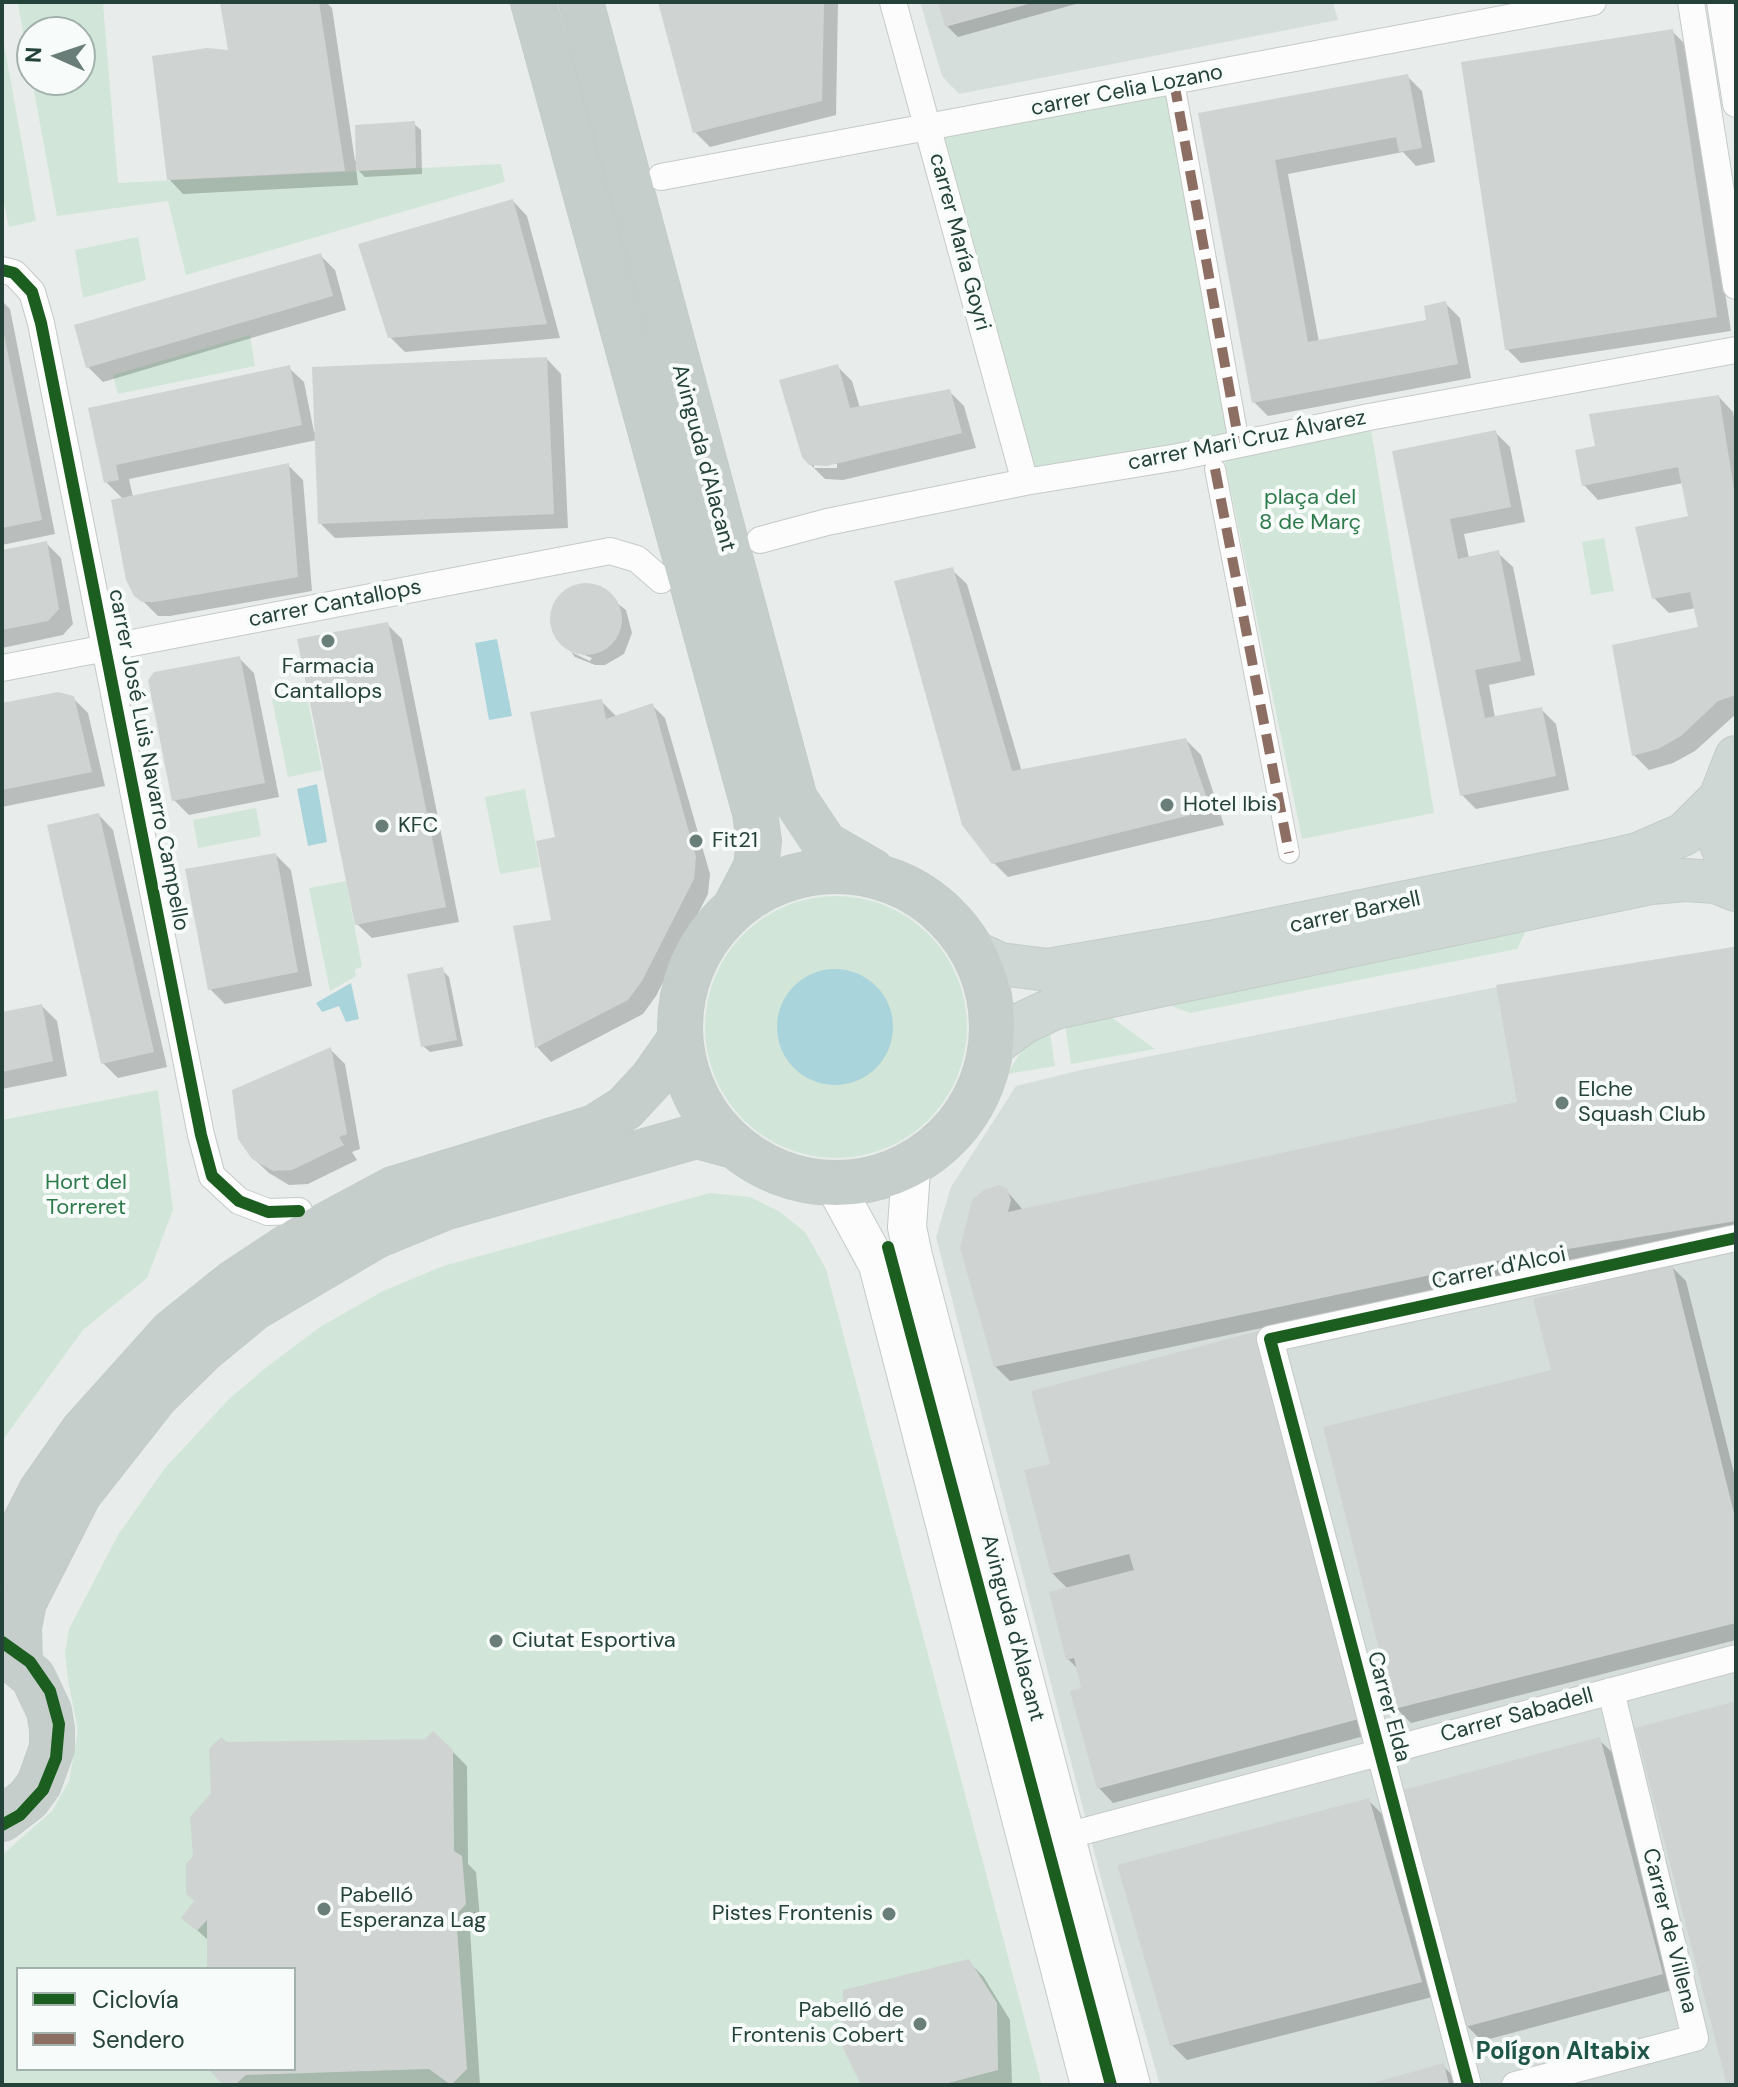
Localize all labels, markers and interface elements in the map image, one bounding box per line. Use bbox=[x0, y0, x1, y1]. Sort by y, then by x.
north arrow bbox=[16, 16, 96, 96]
text: N bbox=[19, 46, 48, 64]
street label: carrer Celia Lozano bbox=[1029, 59, 1225, 123]
street label: carrer María Goyri bbox=[923, 150, 995, 334]
street label: Avinguda d'Alacant bbox=[665, 362, 741, 554]
street label: carrer Mari Cruz Álvarez bbox=[1126, 405, 1368, 477]
park label: plaça del 8 de Març bbox=[1259, 485, 1361, 536]
street label: carrer Cantallops bbox=[246, 574, 424, 634]
street label: carrer José Luis Navarro Campello bbox=[102, 587, 194, 933]
marker: Farmacia Cantallops bbox=[319, 632, 337, 650]
place label: Farmacia Cantallops bbox=[274, 654, 382, 706]
place label: Hotel Ibis bbox=[1183, 792, 1277, 818]
marker: Hotel Ibis bbox=[1158, 796, 1176, 814]
place label: KFC bbox=[398, 813, 438, 839]
marker: KFC bbox=[373, 817, 391, 835]
place label: Fit21 bbox=[712, 828, 758, 854]
marker: Fit21 bbox=[687, 832, 705, 850]
street label: carrer Barxell bbox=[1287, 886, 1423, 940]
place label: Elche Squash Club bbox=[1578, 1077, 1706, 1128]
marker: Elche Squash Club bbox=[1553, 1094, 1571, 1112]
park label: Hort del Torreret bbox=[45, 1170, 127, 1222]
street label: Carrer d'Alcoi bbox=[1430, 1242, 1568, 1296]
street label: Avinguda d'Alacant bbox=[974, 1532, 1050, 1724]
place label: Ciutat Esportiva bbox=[512, 1628, 676, 1654]
marker: Ciutat Esportiva bbox=[487, 1632, 505, 1650]
street label: Carrer Elda bbox=[1361, 1649, 1415, 1765]
street label: Carrer Sabadell bbox=[1438, 1683, 1596, 1749]
street label: Carrer de Villena bbox=[1636, 1846, 1702, 2016]
place label: Pabelló Esperanza Lag bbox=[340, 1883, 486, 1934]
marker: Pabelló Esperanza Lag bbox=[315, 1900, 333, 1918]
place label: Pistes Frontenis bbox=[712, 1901, 873, 1927]
marker: Pistes Frontenis bbox=[880, 1905, 898, 1923]
legend bbox=[16, 1967, 296, 2071]
text: Ciclovía bbox=[92, 1984, 179, 2015]
place label: Pabelló de Frontenis Cobert bbox=[731, 1998, 904, 2050]
marker: Pabelló de Frontenis Cobert bbox=[911, 2015, 929, 2033]
text: Sendero bbox=[92, 2024, 185, 2055]
district label: Polígon Altabix bbox=[1476, 2039, 1650, 2067]

